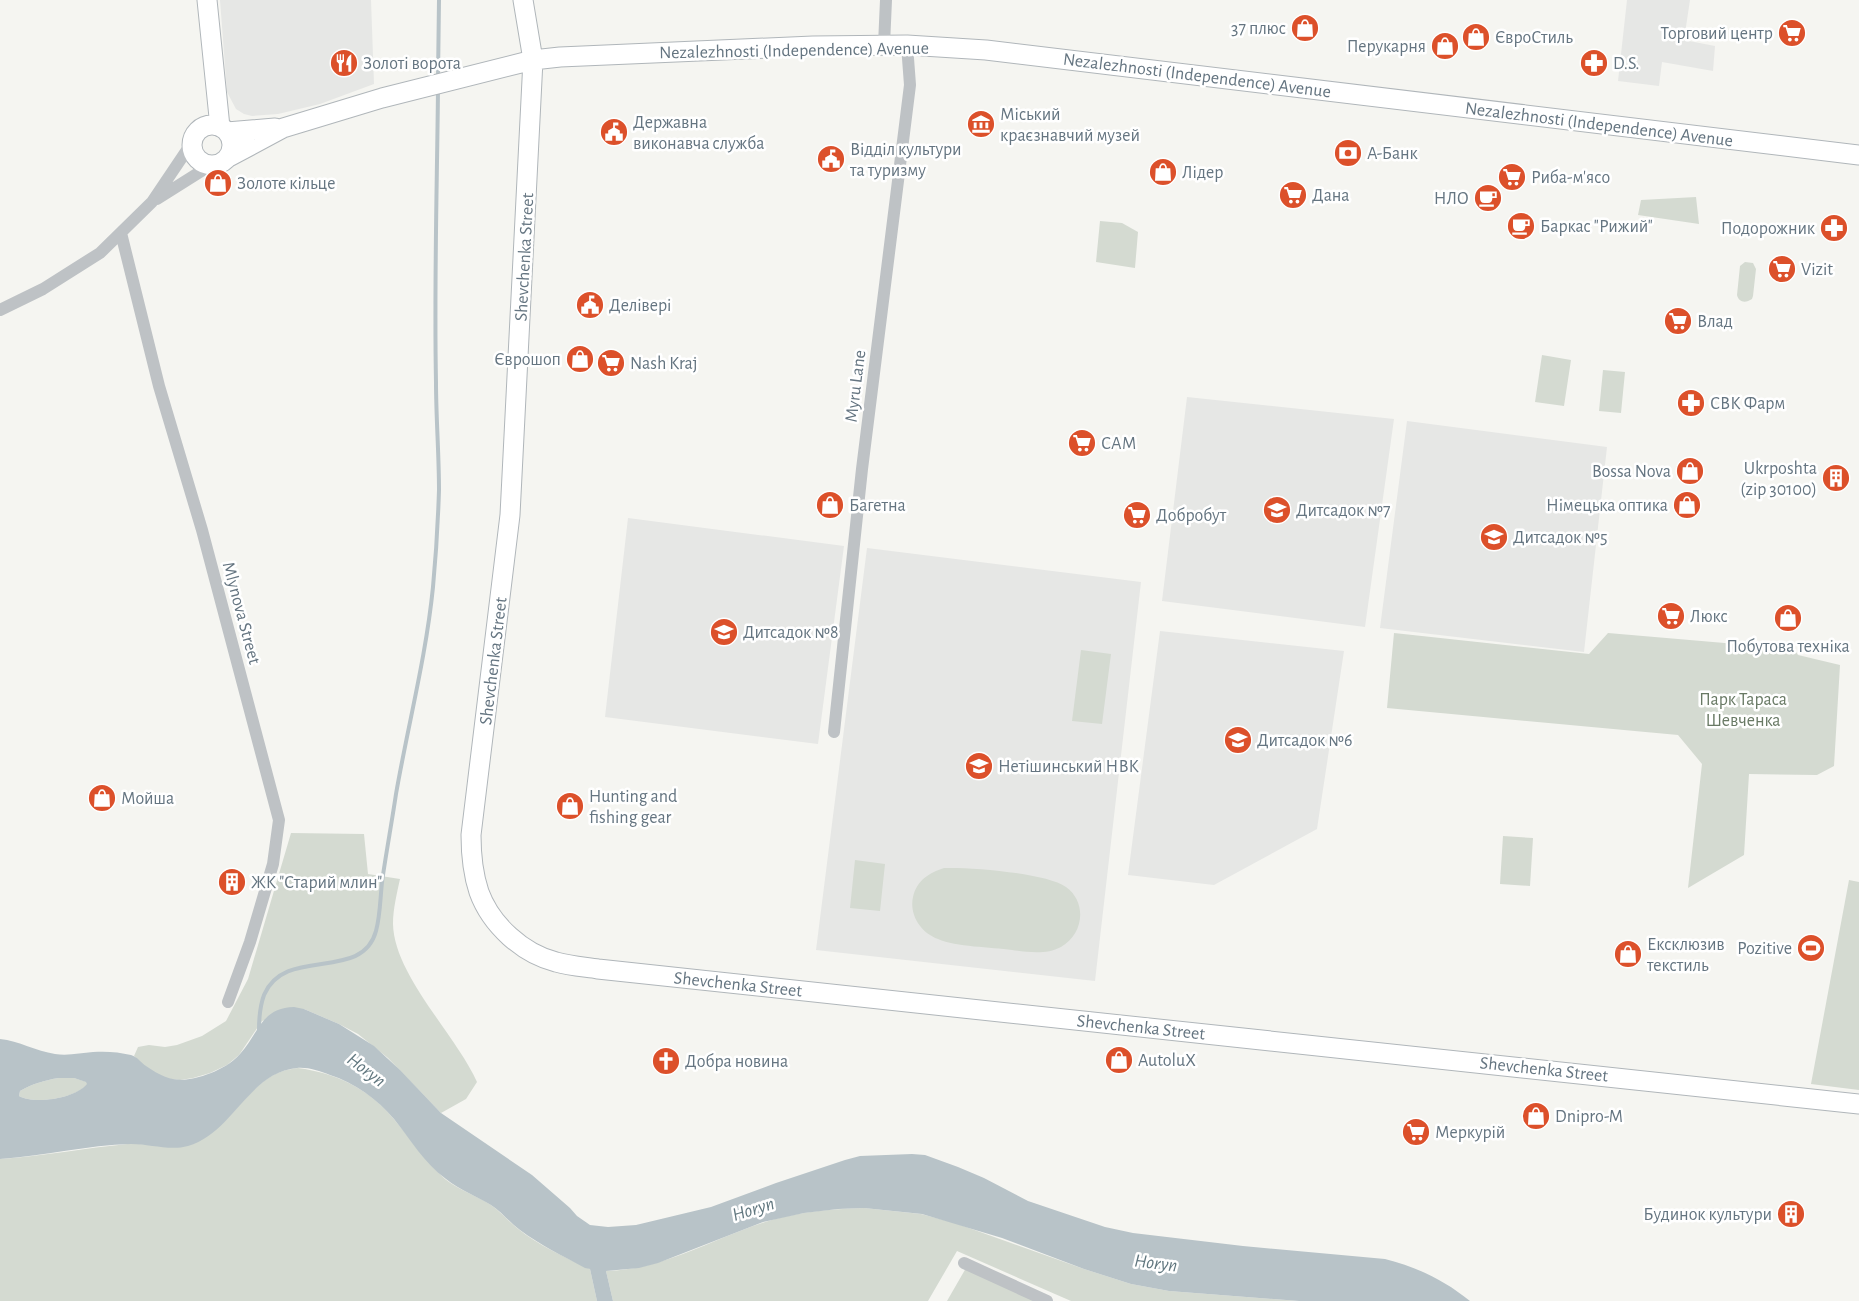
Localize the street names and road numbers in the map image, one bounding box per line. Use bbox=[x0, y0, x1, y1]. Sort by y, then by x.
street label: Nezalezhnosti (Independence) Avenue bbox=[659, 40, 929, 62]
street label: Nezalezhnosti (Independence) Avenue bbox=[1062, 51, 1332, 101]
street label: Nezalezhnosti (Independence) Avenue bbox=[1464, 100, 1734, 150]
street label: Shevchenka Street bbox=[513, 192, 537, 322]
street label: Myru Lane bbox=[843, 349, 869, 423]
street label: Mlynova Street bbox=[219, 560, 263, 667]
street label: Shevchenka Street bbox=[477, 596, 511, 726]
street label: Shevchenka Street bbox=[673, 969, 803, 1001]
street label: Shevchenka Street bbox=[1076, 1012, 1206, 1044]
street label: Shevchenka Street bbox=[1479, 1054, 1609, 1086]

